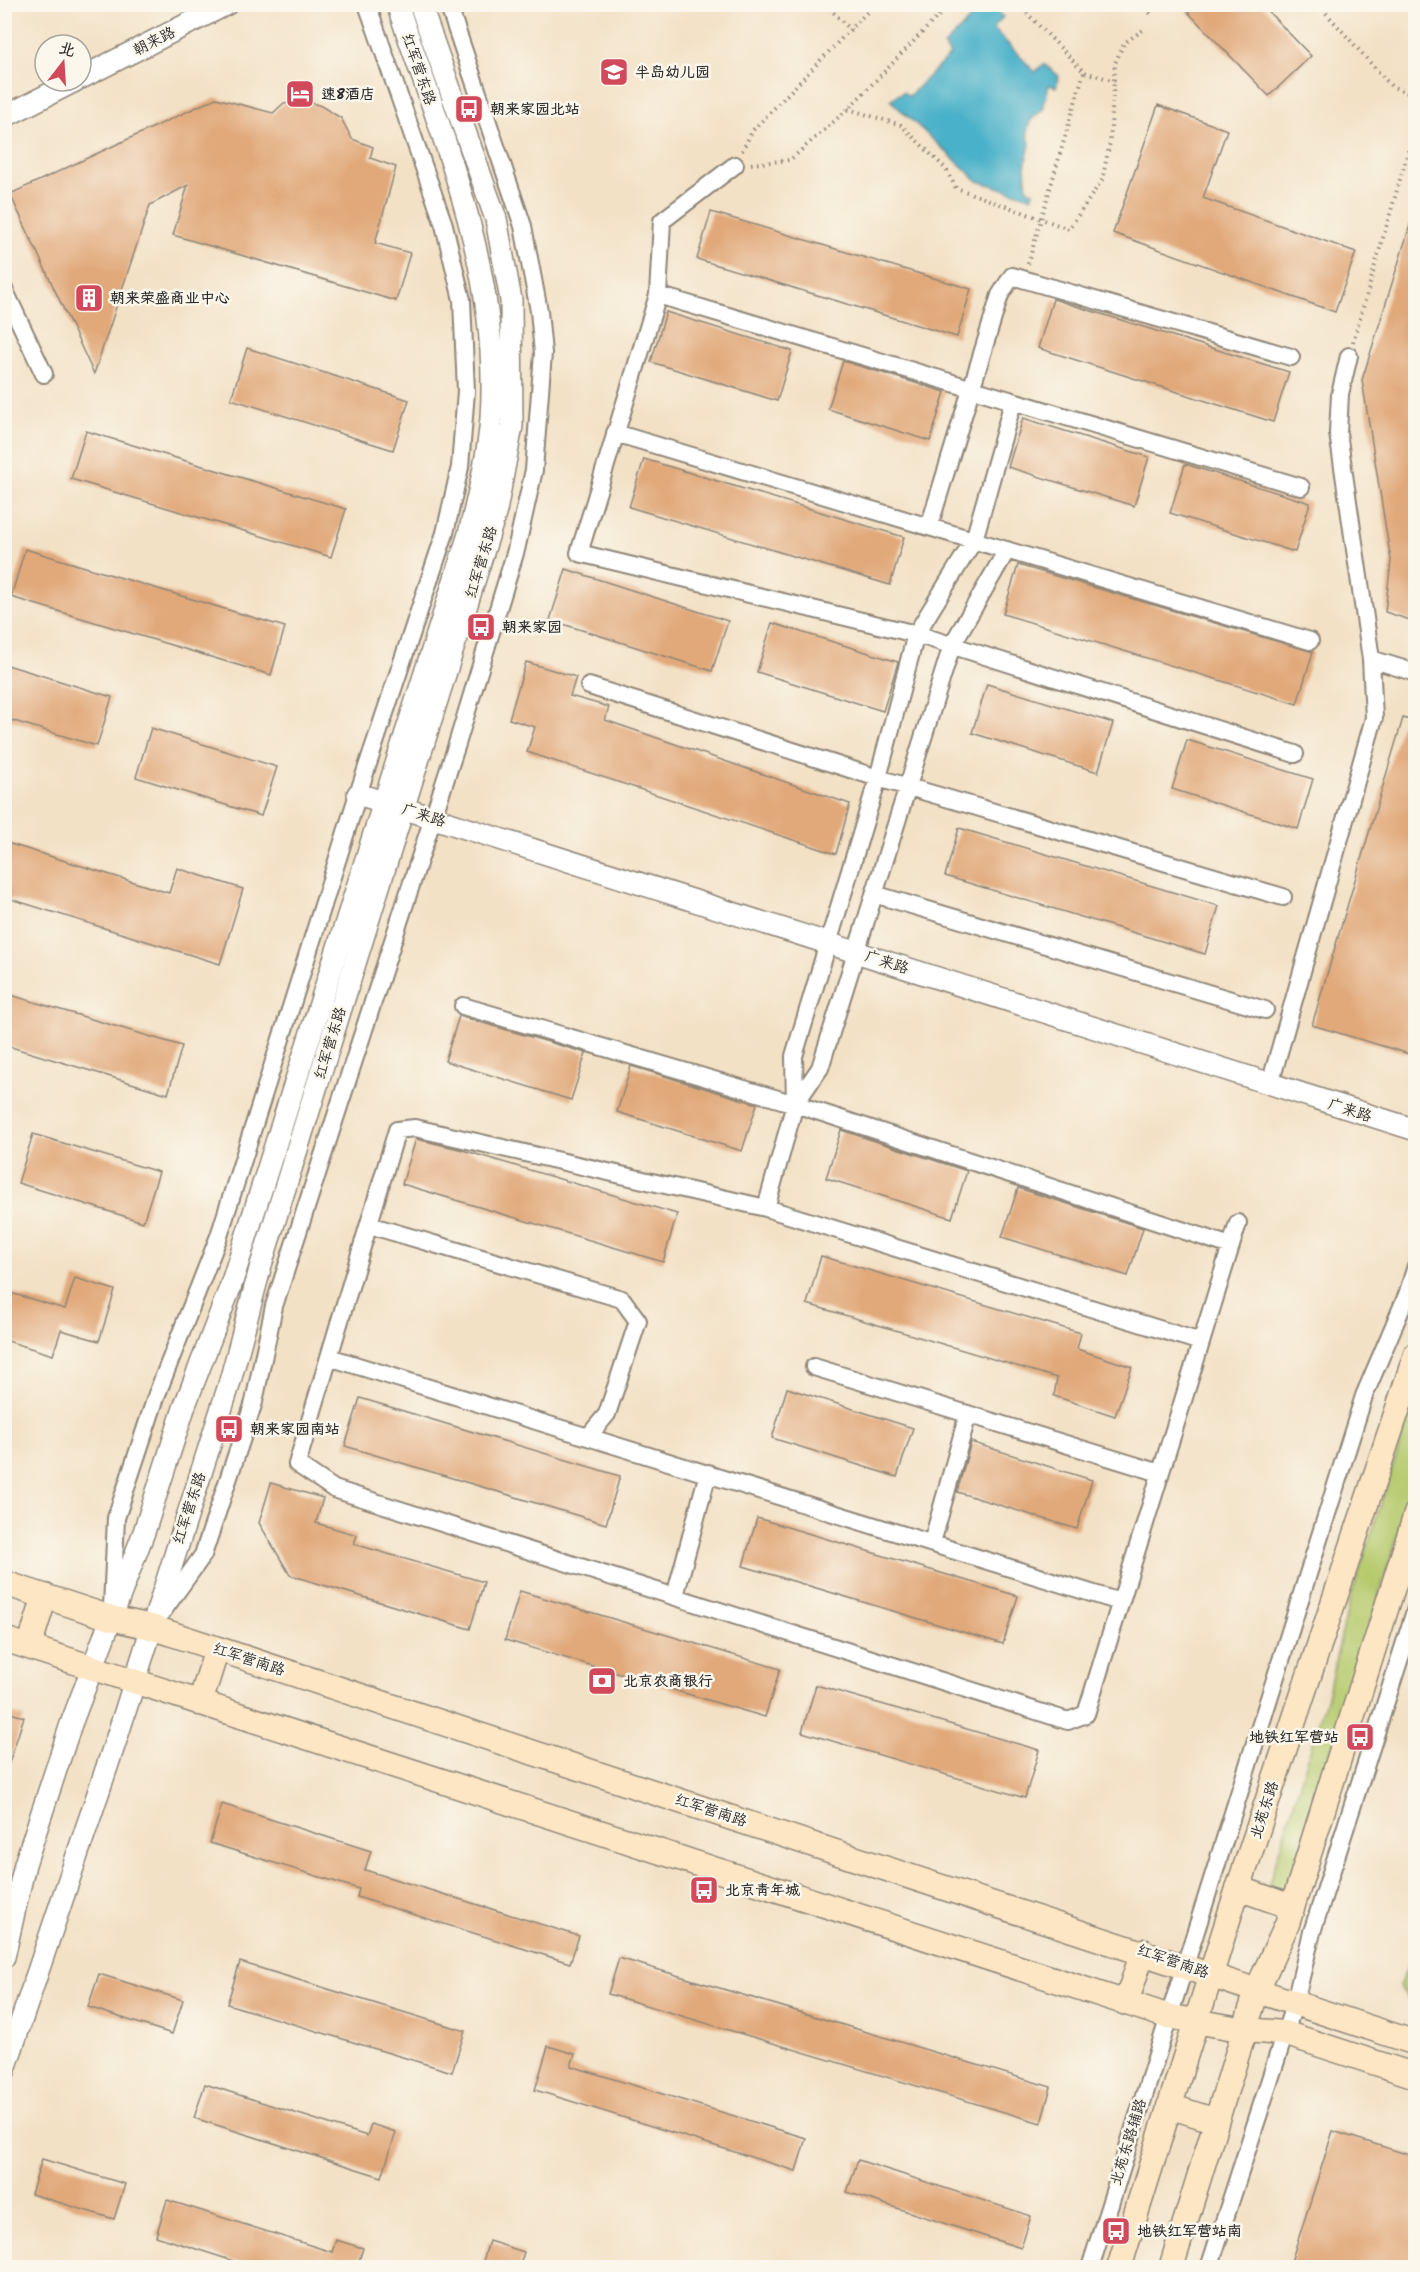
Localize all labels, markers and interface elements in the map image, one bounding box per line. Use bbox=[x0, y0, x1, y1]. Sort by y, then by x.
street label: 朝来路 bbox=[129, 21, 180, 63]
street label: 红军营东路 bbox=[394, 30, 442, 109]
north arrow bbox=[33, 33, 93, 93]
text: 北 bbox=[56, 36, 78, 64]
school or university icon: 半岛幼儿园 bbox=[598, 56, 630, 88]
place label: 半岛幼儿园 bbox=[635, 61, 710, 85]
hotel icon: 速8酒店 bbox=[284, 78, 316, 110]
place label: 速8酒店 bbox=[321, 83, 375, 107]
bus stop icon: 朝来家园北站 bbox=[453, 93, 485, 125]
place label: 朝来家园北站 bbox=[490, 98, 580, 122]
building icon: 朝来荣盛商业中心 bbox=[73, 282, 105, 314]
place label: 朝来荣盛商业中心 bbox=[110, 287, 230, 311]
street label: 红军营东路 bbox=[460, 523, 504, 602]
bus stop icon: 朝来家园 bbox=[465, 611, 497, 643]
place label: 朝来家园 bbox=[502, 616, 562, 640]
street label: 广来路 bbox=[399, 798, 449, 834]
street label: 广来路 bbox=[862, 945, 912, 981]
street label: 红军营东路 bbox=[309, 1004, 353, 1083]
street label: 广来路 bbox=[1325, 1093, 1375, 1129]
bus stop icon: 朝来家园南站 bbox=[213, 1413, 245, 1445]
place label: 朝来家园南站 bbox=[250, 1418, 340, 1442]
street label: 红军营东路 bbox=[167, 1469, 213, 1548]
street label: 红军营南路 bbox=[209, 1637, 288, 1683]
bank icon: 北京农商银行 bbox=[586, 1665, 618, 1697]
place label: 北京农商银行 bbox=[623, 1670, 713, 1694]
bus stop icon: 地铁红军营站 bbox=[1344, 1721, 1376, 1753]
place label: 地铁红军营站 bbox=[1249, 1726, 1339, 1750]
street label: 北苑东路 bbox=[1244, 1778, 1286, 1843]
street label: 红军营南路 bbox=[671, 1788, 750, 1834]
bus stop icon: 北京青年城 bbox=[688, 1874, 720, 1906]
place label: 北京青年城 bbox=[725, 1879, 800, 1903]
street label: 红军营南路 bbox=[1133, 1938, 1212, 1986]
street label: 北苑东路辅路 bbox=[1104, 2096, 1154, 2189]
bus stop icon: 地铁红军营站南 bbox=[1100, 2215, 1132, 2247]
place label: 地铁红军营站南 bbox=[1137, 2220, 1242, 2244]

